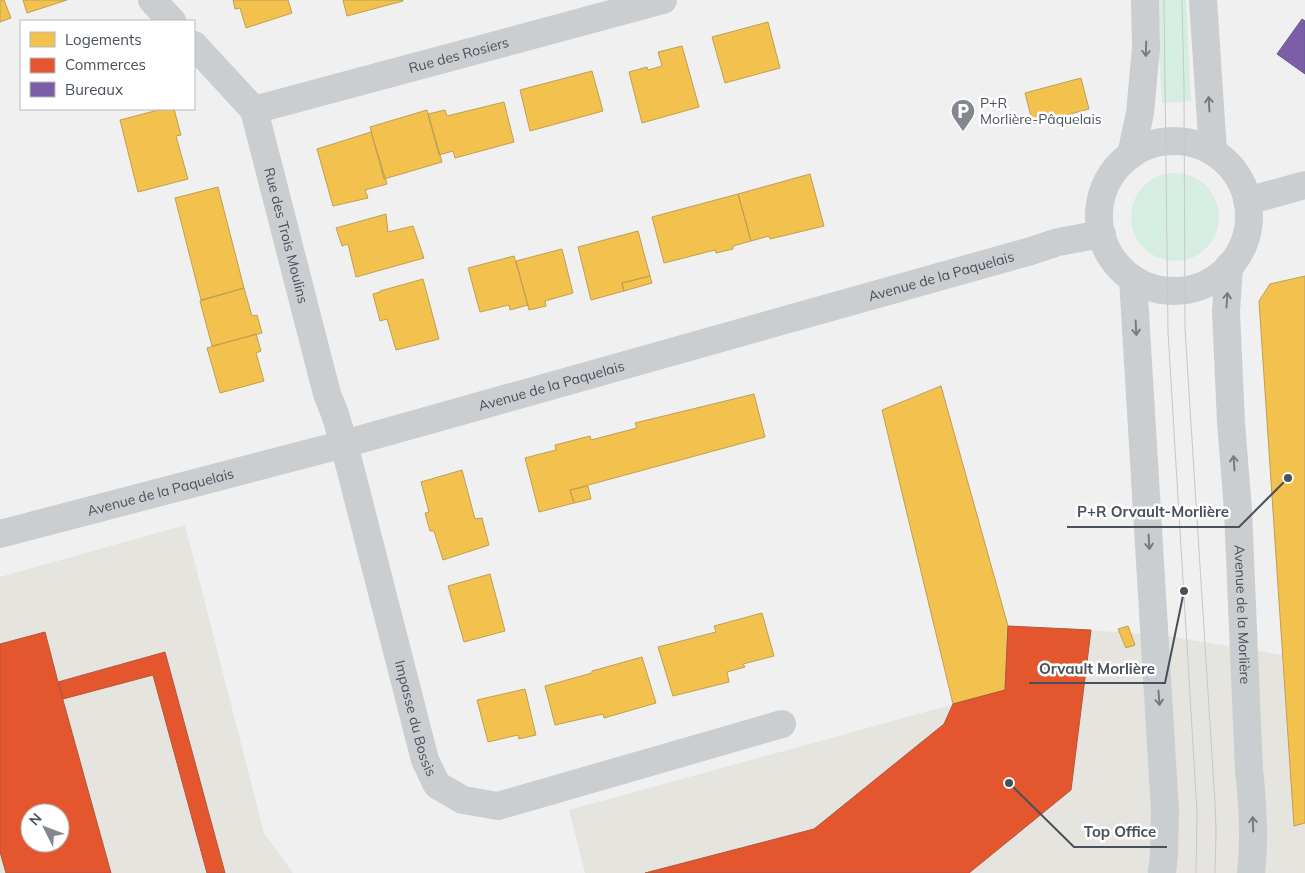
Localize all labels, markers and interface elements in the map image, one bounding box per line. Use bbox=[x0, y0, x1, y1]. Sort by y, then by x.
legend bbox=[20, 20, 195, 110]
text: Logements bbox=[65, 30, 142, 49]
street label: Rue des Rosiers bbox=[407, 33, 511, 77]
one-way arrow bbox=[1141, 40, 1150, 56]
text: Commerces bbox=[65, 55, 146, 74]
text: Bureaux bbox=[65, 80, 123, 99]
place label: P+R Morlière-Pâquelais bbox=[980, 94, 1102, 128]
one-way arrow bbox=[1205, 96, 1214, 112]
parking icon: P+R Morlière-Pâquelais bbox=[950, 98, 976, 132]
street label: Rue des Trois Moulins bbox=[260, 165, 312, 306]
street label: Avenue de la Paquelais bbox=[866, 247, 1016, 305]
one-way arrow bbox=[1222, 293, 1232, 309]
one-way arrow bbox=[1131, 319, 1141, 335]
street label: Avenue de la Paquelais bbox=[476, 357, 627, 415]
one-way arrow bbox=[1230, 455, 1239, 471]
street label: Avenue de la Paquelais bbox=[85, 464, 236, 520]
callout: P+R Orvault-Morlière bbox=[1067, 497, 1239, 527]
text: P+R Orvault-Morlière bbox=[1077, 502, 1229, 521]
one-way arrow bbox=[1144, 534, 1153, 550]
street label: Avenue de la Morlière bbox=[1230, 544, 1254, 685]
callout: Orvault Morlière bbox=[1029, 653, 1165, 683]
street label: Impasse du Bossis bbox=[391, 658, 441, 779]
text: Orvault Morlière bbox=[1039, 659, 1155, 678]
one-way arrow bbox=[1154, 690, 1163, 706]
north arrow bbox=[20, 803, 70, 853]
text: N bbox=[25, 809, 46, 829]
callout: Top Office bbox=[1074, 817, 1167, 847]
one-way arrow bbox=[1249, 817, 1258, 833]
text: Top Office bbox=[1084, 822, 1156, 841]

